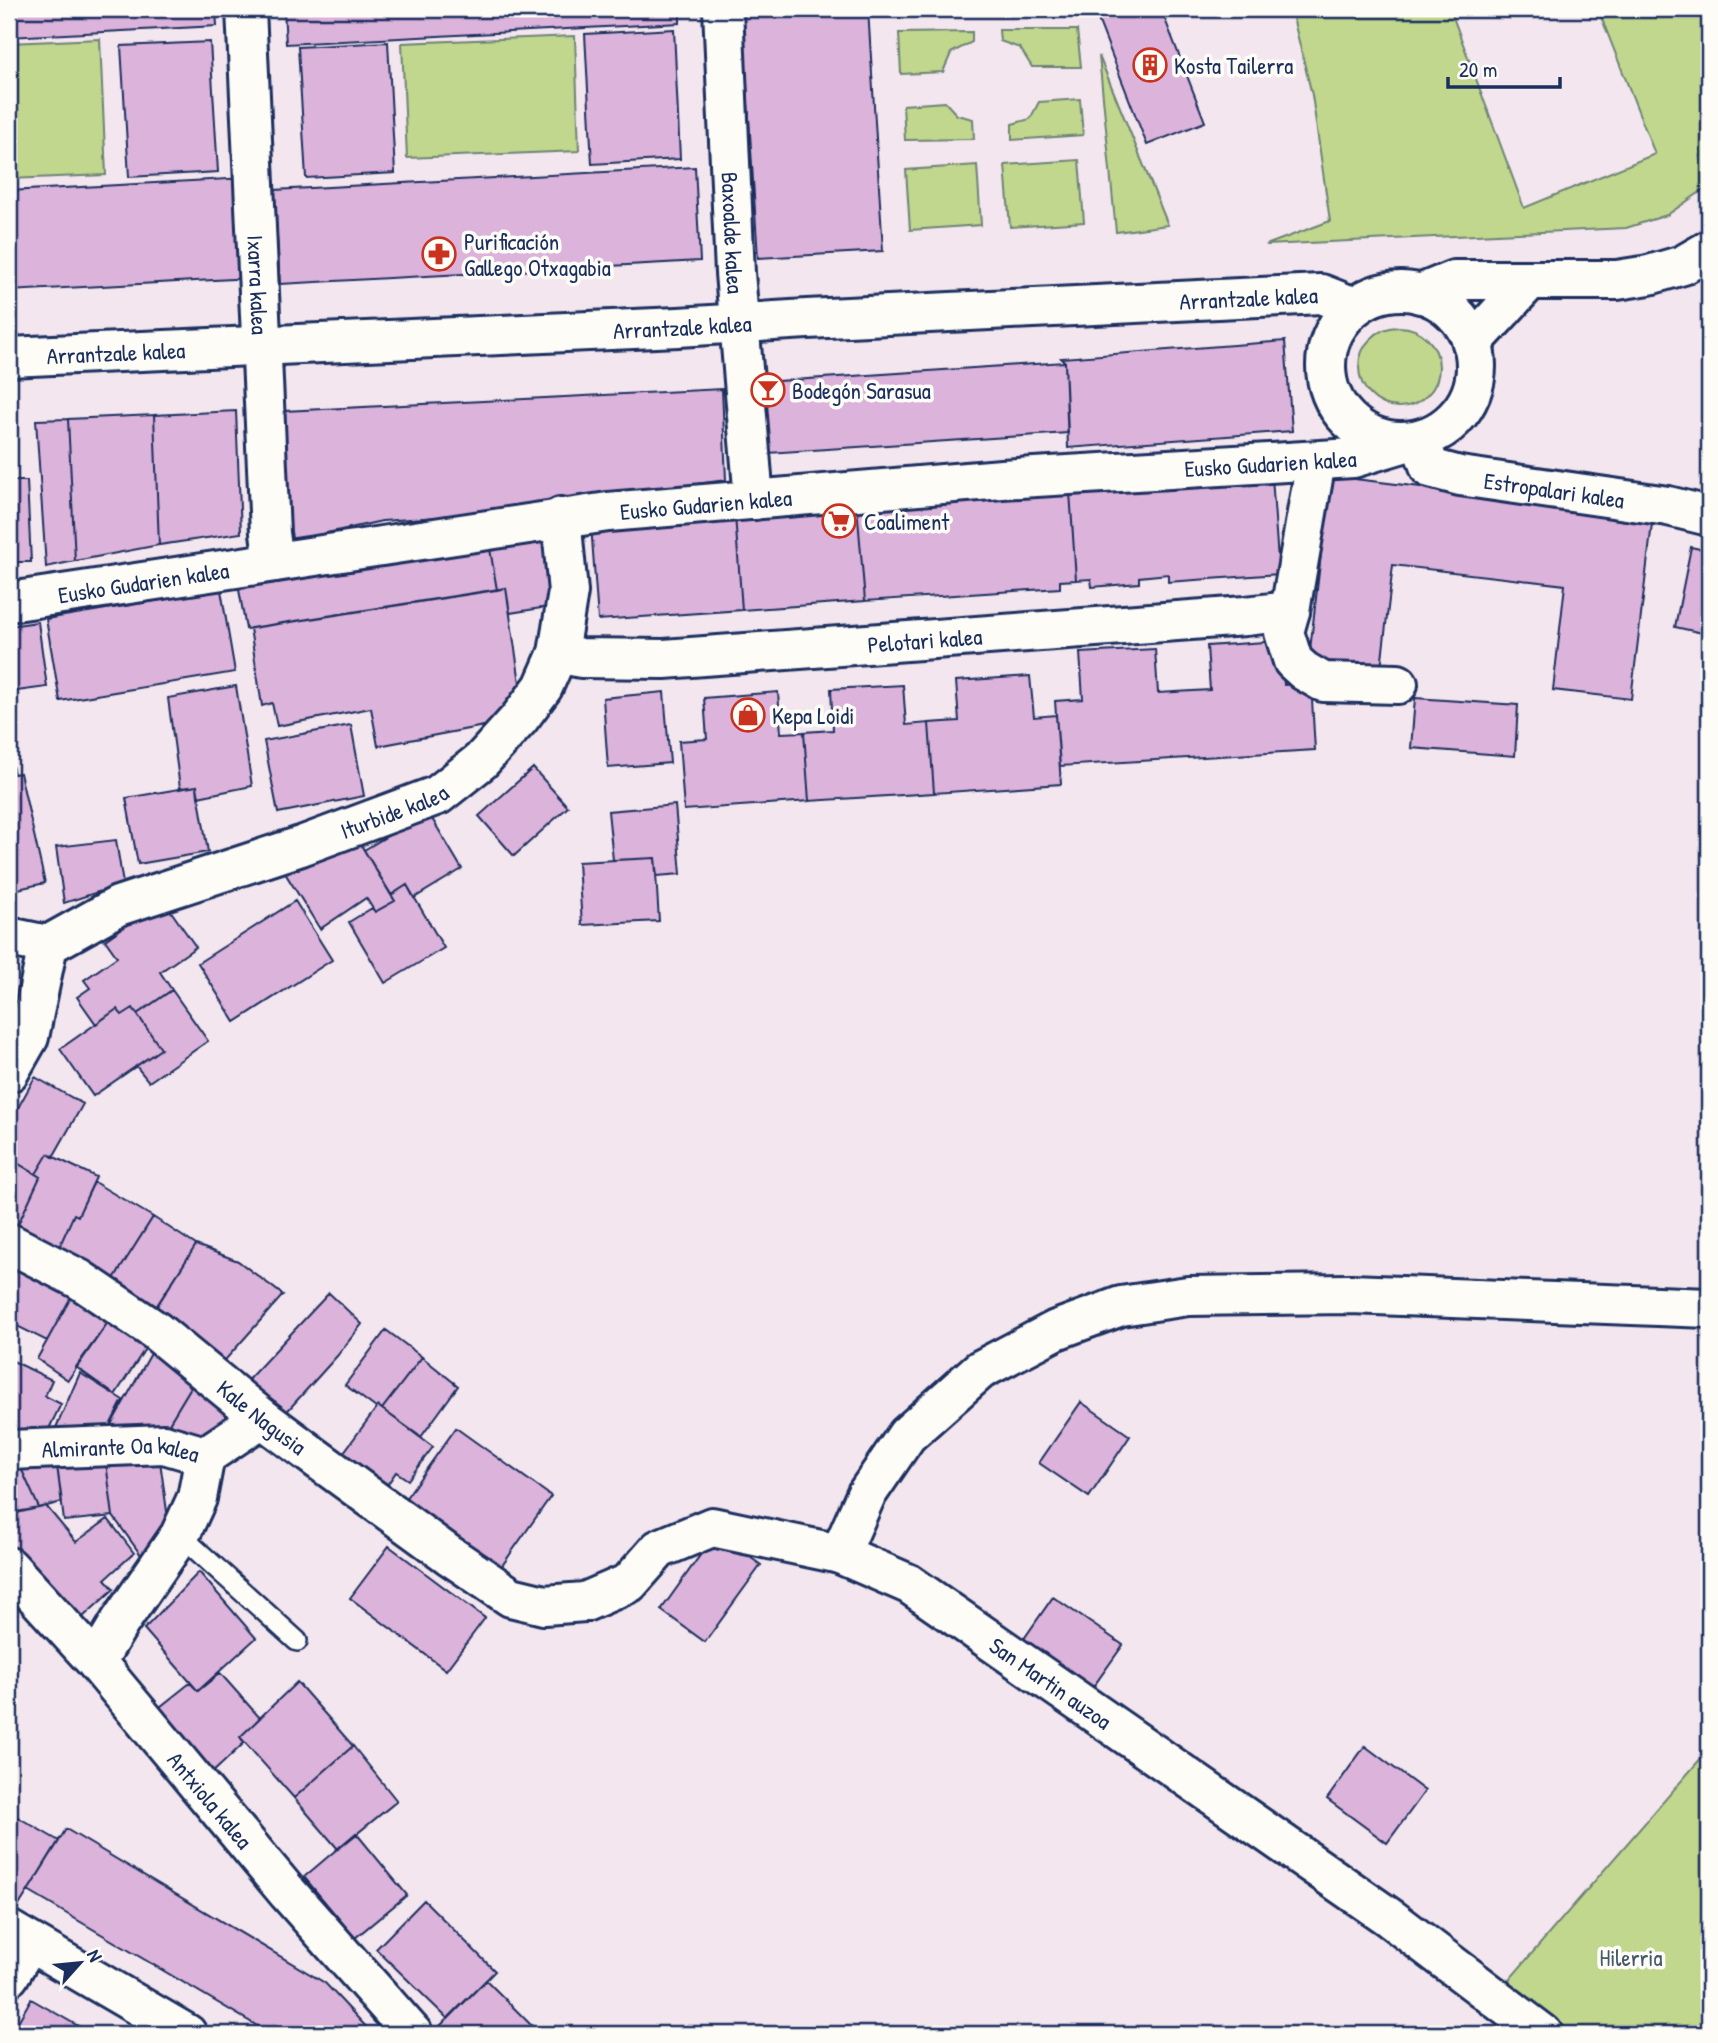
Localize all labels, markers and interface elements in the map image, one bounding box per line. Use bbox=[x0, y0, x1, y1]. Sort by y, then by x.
building icon: Kosta Tailerra bbox=[1131, 46, 1169, 84]
scale bar bbox=[1448, 46, 1560, 90]
place label: Kosta Tailerra bbox=[1174, 50, 1293, 81]
text: 20 m bbox=[1459, 55, 1497, 84]
street label: Baxoalde kalea bbox=[715, 171, 752, 295]
place label: Purificación Gallego Otxagabia bbox=[464, 226, 611, 283]
street label: Ixarra kalea bbox=[241, 234, 276, 335]
pharmacy icon: Purificación Gallego Otxagabia bbox=[420, 235, 458, 273]
street label: Arrantzale kalea bbox=[1179, 279, 1319, 316]
street label: Arrantzale kalea bbox=[612, 307, 752, 345]
street label: Arrantzale kalea bbox=[46, 334, 186, 371]
bar icon: Bodegón Sarasua bbox=[749, 371, 787, 409]
place label: Bodegón Sarasua bbox=[792, 375, 931, 406]
street label: Eusko Gudarien kalea bbox=[1183, 442, 1357, 484]
street label: Estropalari kalea bbox=[1482, 464, 1626, 515]
street label: Eusko Gudarien kalea bbox=[619, 481, 793, 526]
supermarket icon: Coaliment bbox=[820, 502, 858, 540]
place label: Coaliment bbox=[864, 506, 950, 537]
street label: Eusko Gudarien kalea bbox=[56, 554, 231, 610]
street label: Pelotari kalea bbox=[866, 620, 983, 659]
shop icon: Kepa Loidi bbox=[729, 696, 767, 734]
place label: Kepa Loidi bbox=[772, 700, 854, 731]
street label: Iturbide kalea bbox=[336, 777, 455, 846]
street label: Kale Nagusia bbox=[211, 1372, 313, 1461]
street label: Almirante Oa kalea bbox=[41, 1428, 203, 1469]
street label: San Martin auzoa bbox=[984, 1629, 1118, 1736]
street label: Antxiola kalea bbox=[161, 1745, 260, 1855]
north arrow bbox=[46, 1927, 116, 1997]
park label: Hilerria bbox=[1599, 1942, 1663, 1973]
text: N bbox=[81, 1945, 109, 1966]

